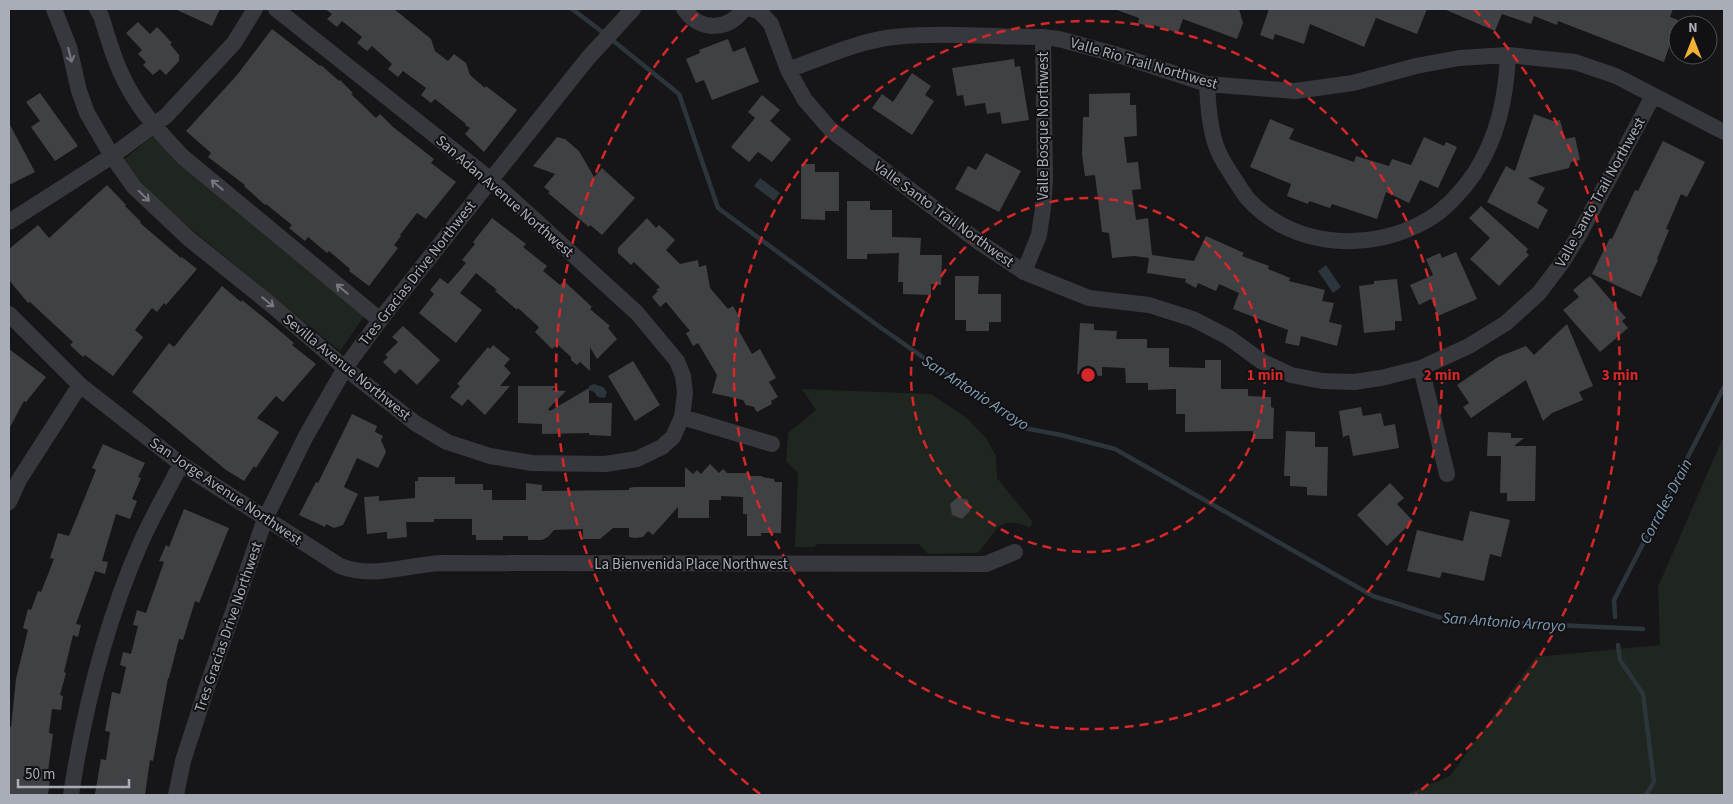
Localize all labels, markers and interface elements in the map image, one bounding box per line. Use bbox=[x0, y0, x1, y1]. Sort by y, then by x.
north arrow bbox=[1668, 15, 1718, 65]
text: N bbox=[1688, 18, 1698, 38]
street label: Valle Rio Trail Northwest bbox=[1068, 32, 1220, 95]
one-way arrow bbox=[66, 46, 76, 62]
street label: Valle Bosque Northwest bbox=[1033, 52, 1054, 200]
street label: Valle Santo Trail Northwest bbox=[1550, 113, 1650, 271]
street label: San Adan Avenue Northwest bbox=[431, 130, 578, 262]
street label: Valle Santo Trail Northwest bbox=[869, 156, 1018, 272]
one-way arrow bbox=[211, 179, 224, 190]
one-way arrow bbox=[138, 190, 150, 202]
street label: Tres Gracias Drive Northwest bbox=[354, 196, 481, 350]
one-way arrow bbox=[336, 283, 349, 294]
one-way arrow bbox=[261, 296, 274, 307]
street label: Sevilla Avenue Northwest bbox=[278, 309, 415, 426]
water label: San Antonio Arroyo bbox=[917, 350, 1033, 436]
text: 1 min bbox=[1247, 365, 1283, 386]
text: 2 min bbox=[1424, 365, 1460, 386]
text: 3 min bbox=[1602, 365, 1638, 386]
centre of rings bbox=[1079, 366, 1097, 384]
street label: San Jorge Avenue Northwest bbox=[145, 432, 306, 550]
water label: Corrales Drain bbox=[1634, 455, 1697, 548]
street label: Tres Gracias Drive Northwest bbox=[189, 539, 268, 715]
street label: La Bienvenida Place Northwest bbox=[594, 554, 788, 575]
water label: San Antonio Arroyo bbox=[1441, 607, 1567, 637]
scale bar bbox=[18, 756, 129, 788]
text: 50 m bbox=[25, 764, 55, 785]

